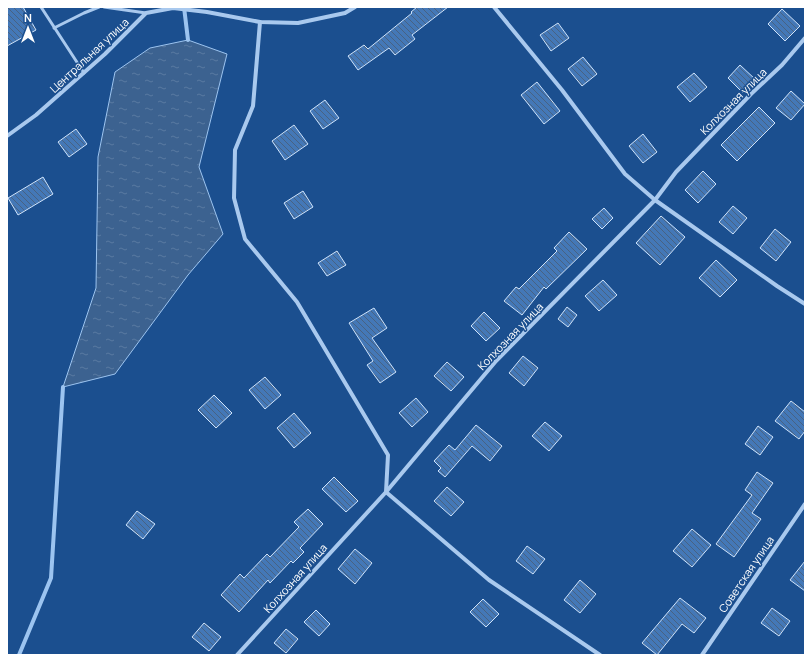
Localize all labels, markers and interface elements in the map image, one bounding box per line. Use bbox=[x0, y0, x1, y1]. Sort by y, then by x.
north arrow bbox=[8, 8, 48, 48]
text: N bbox=[24, 10, 32, 25]
street label: Центральная улица bbox=[46, 14, 132, 96]
street label: Колхозная улица bbox=[696, 64, 770, 138]
street label: Колхозная улица bbox=[474, 299, 546, 373]
street label: Советская улица bbox=[715, 533, 777, 615]
street label: Колхозная улица bbox=[260, 540, 330, 616]

